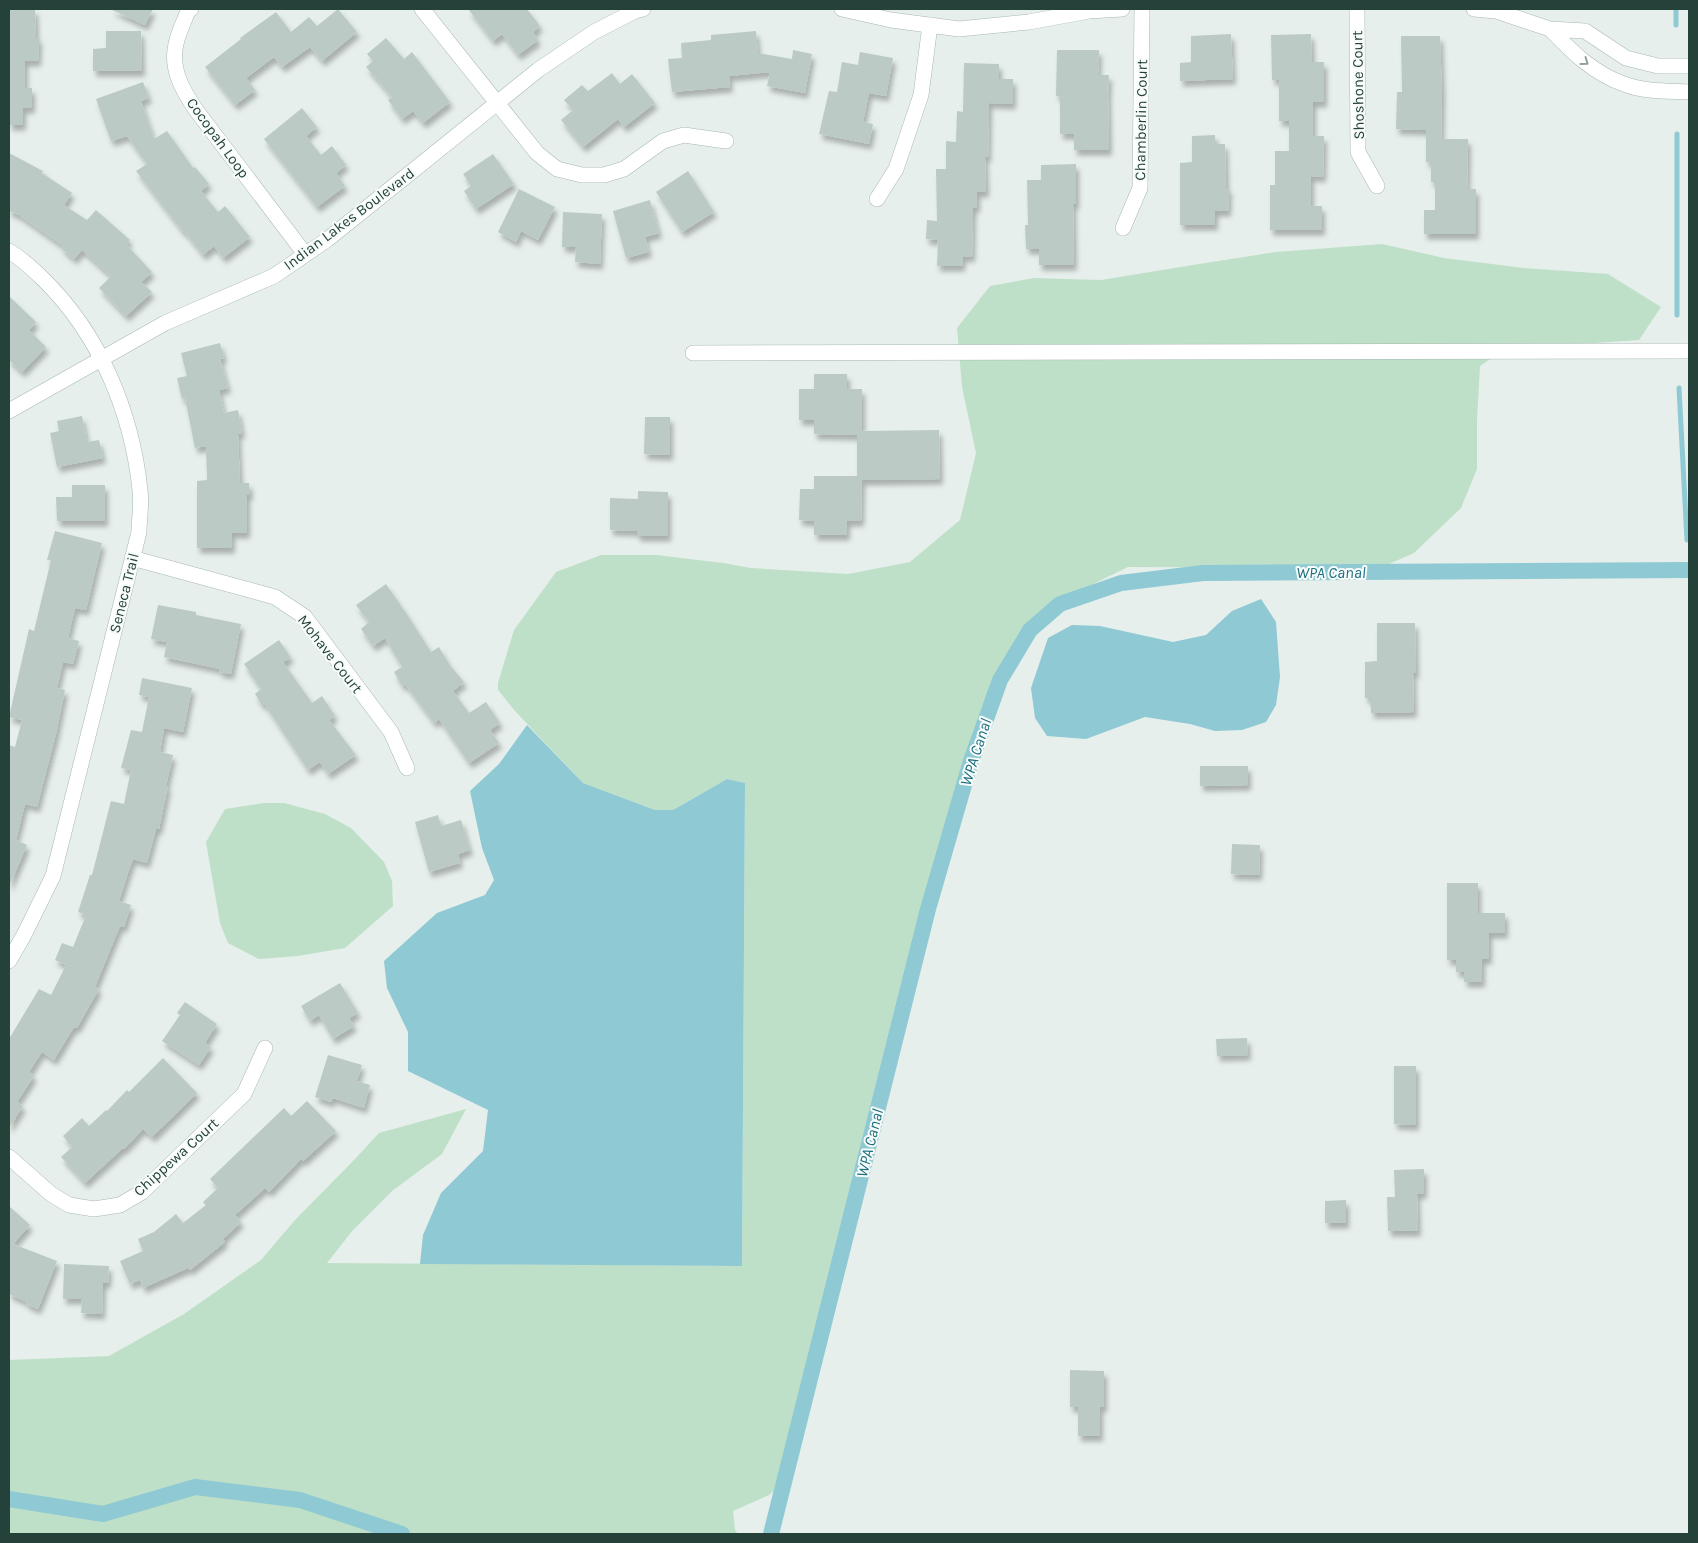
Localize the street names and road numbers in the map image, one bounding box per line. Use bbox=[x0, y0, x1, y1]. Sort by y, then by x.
street label: Shoshone Court bbox=[1348, 30, 1368, 140]
street label: Chamberlin Court bbox=[1131, 59, 1151, 181]
street label: Cocopah Loop bbox=[183, 94, 253, 182]
street label: Indian Lakes Boulevard bbox=[280, 164, 418, 274]
street label: Seneca Trail bbox=[105, 551, 143, 635]
street label: Mohave Court bbox=[294, 611, 366, 697]
street label: Chippewa Court bbox=[130, 1114, 222, 1200]

